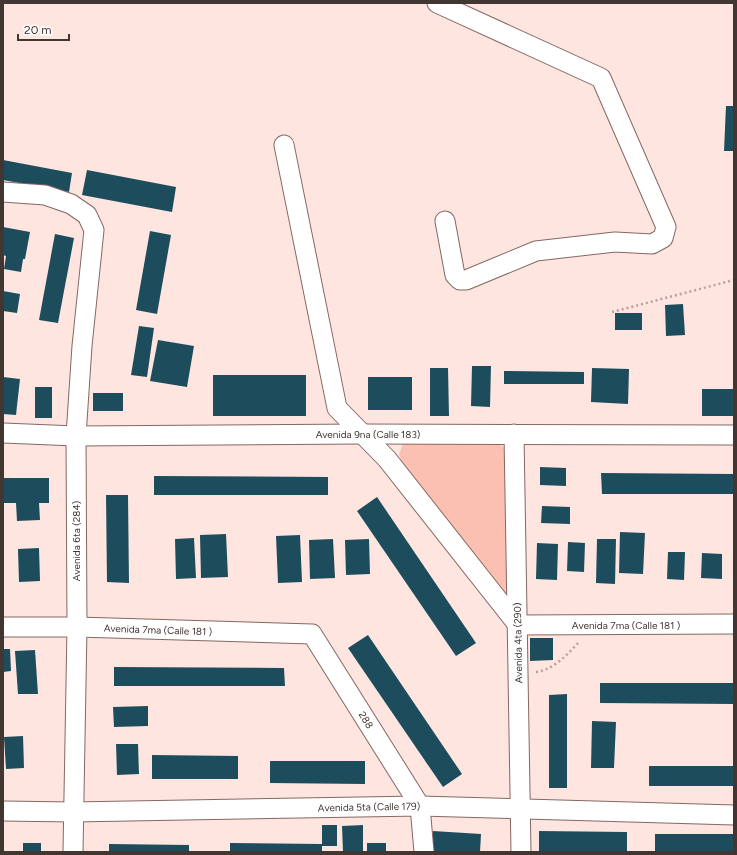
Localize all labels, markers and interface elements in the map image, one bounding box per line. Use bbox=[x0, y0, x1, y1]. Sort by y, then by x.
scale bar bbox=[18, 16, 69, 42]
text: 20 m bbox=[24, 23, 52, 37]
street label: Avenida 9na (Calle 183) bbox=[316, 428, 420, 441]
street label: Avenida 6ta (284) bbox=[70, 501, 83, 581]
street label: Avenida 4ta (290) bbox=[511, 603, 525, 683]
street label: Avenida 7ma (Calle 181 ) bbox=[572, 619, 680, 632]
street label: Avenida 7ma (Calle 181 ) bbox=[104, 622, 212, 638]
street label: 288 bbox=[356, 709, 376, 731]
street label: Avenida 5ta (Calle 179) bbox=[318, 800, 420, 814]

